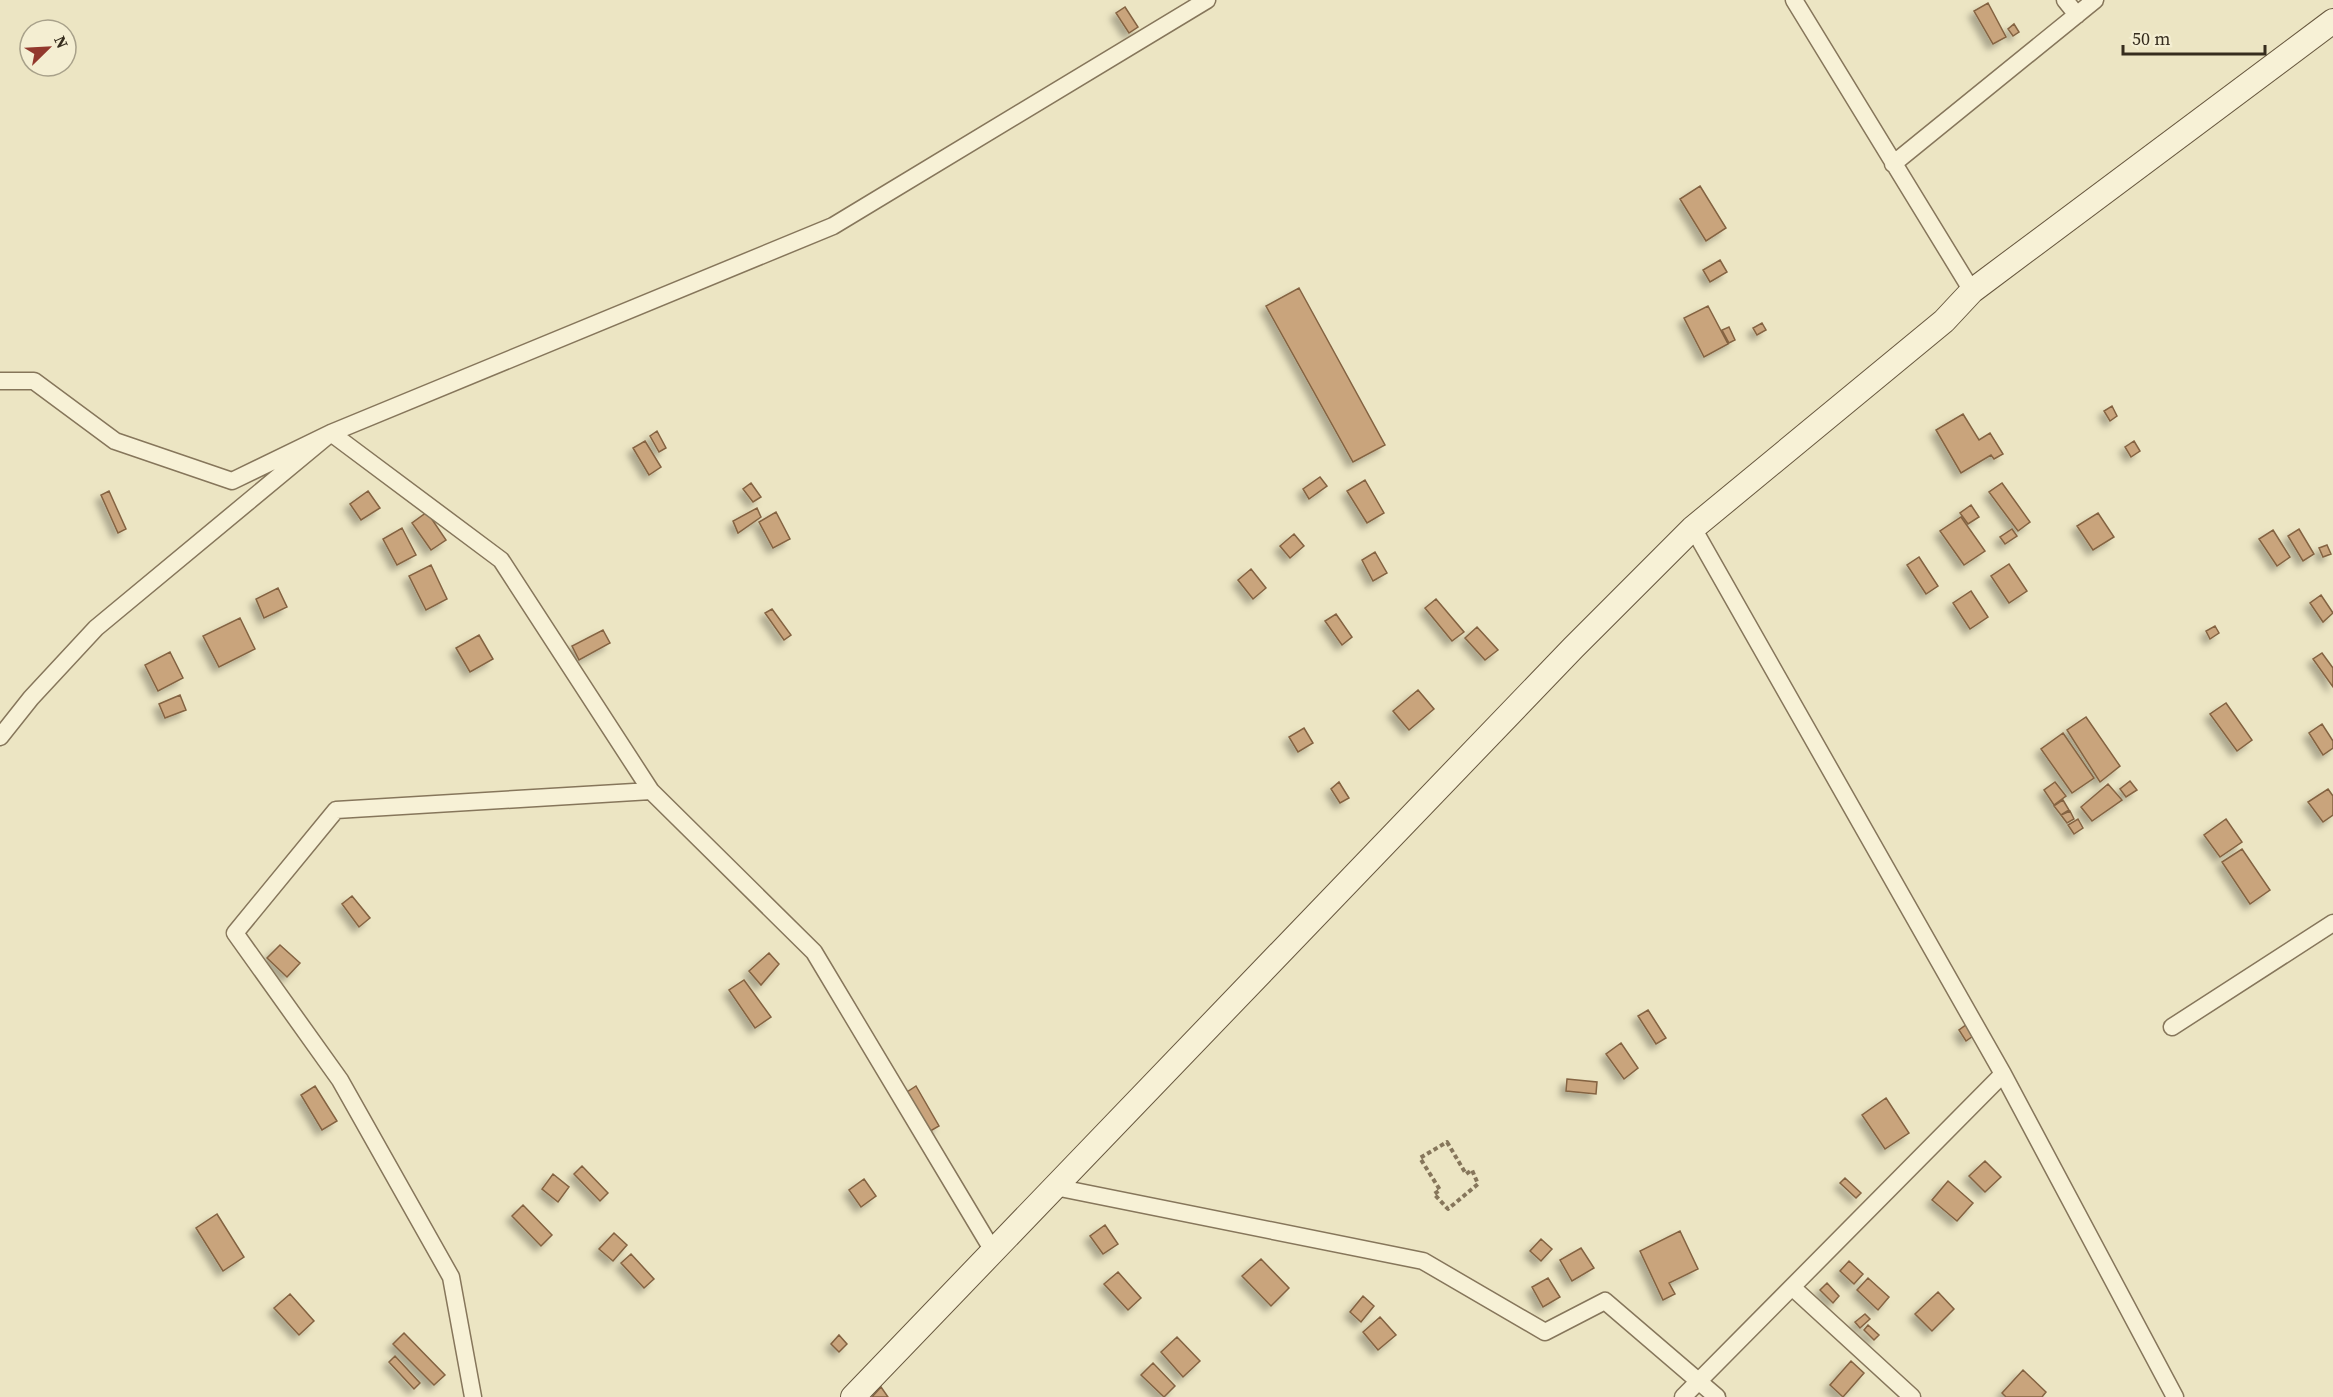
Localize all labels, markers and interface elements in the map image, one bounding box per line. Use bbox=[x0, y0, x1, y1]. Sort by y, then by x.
north arrow bbox=[18, 18, 78, 78]
scale bar bbox=[2123, 18, 2266, 56]
text: 50 m bbox=[2132, 26, 2170, 51]
text: N bbox=[49, 32, 74, 52]

